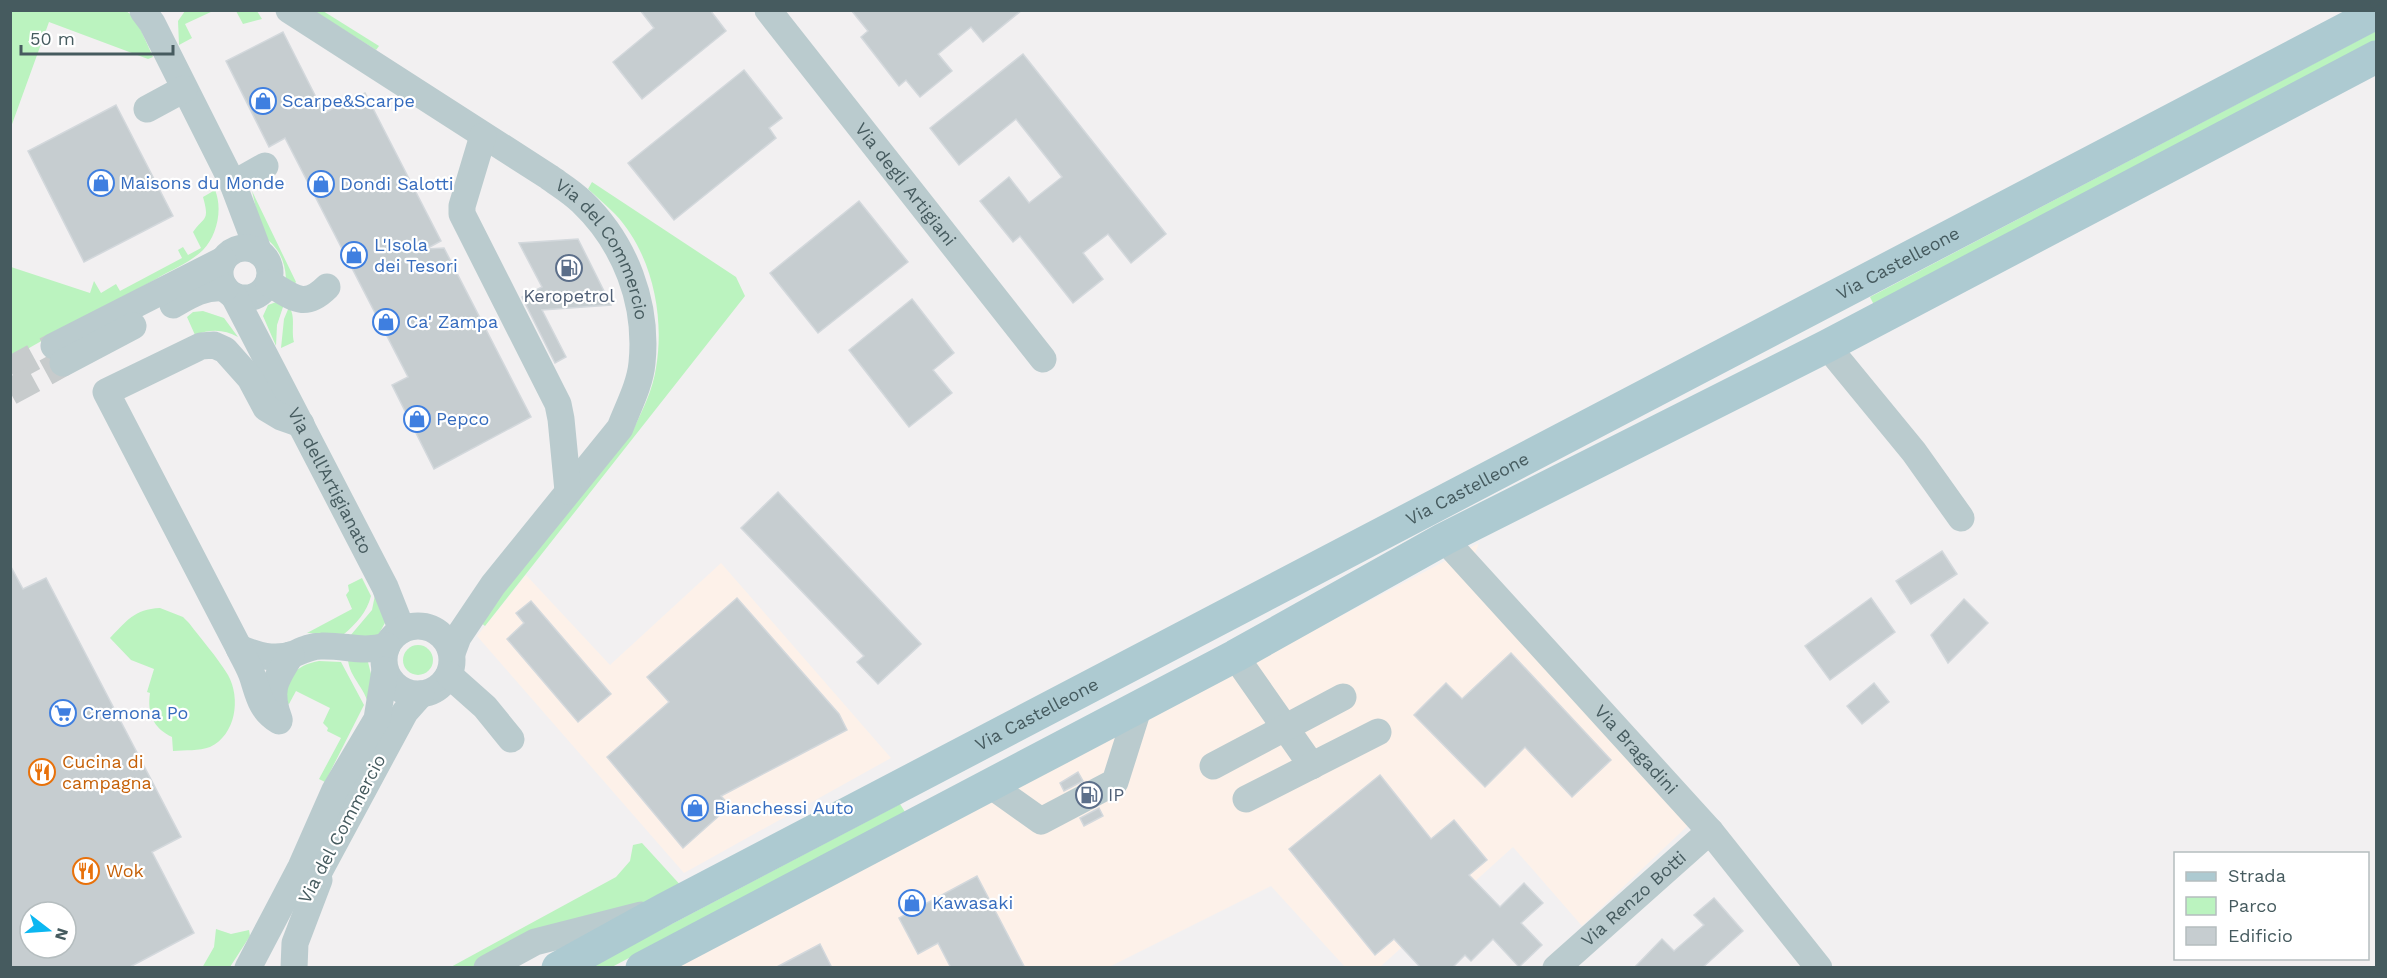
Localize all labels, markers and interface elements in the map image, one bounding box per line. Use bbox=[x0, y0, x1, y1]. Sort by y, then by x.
scale bar bbox=[21, 18, 172, 56]
text: 50 m bbox=[30, 28, 75, 49]
shop icon: Scarpe&Scarpe bbox=[248, 86, 278, 116]
place label: Scarpe&Scarpe bbox=[282, 90, 415, 111]
street label: Via degli Artigiani bbox=[851, 118, 961, 250]
shop icon: Maisons du Monde bbox=[86, 168, 116, 198]
shop icon: Dondi Salotti bbox=[306, 169, 336, 199]
place label: Maisons du Monde bbox=[120, 172, 285, 193]
place label: Dondi Salotti bbox=[340, 173, 454, 194]
street label: Via del Commercio bbox=[552, 174, 652, 321]
street label: Via Castelleone bbox=[1833, 222, 1963, 304]
place label: L'Isola dei Tesori bbox=[374, 234, 458, 276]
shop icon: L'Isola dei Tesori bbox=[339, 240, 369, 270]
fuel station icon: Keropetrol bbox=[554, 253, 584, 283]
place label: Keropetrol bbox=[523, 285, 615, 306]
shop icon: Ca' Zampa bbox=[371, 307, 401, 337]
place label: Ca' Zampa bbox=[406, 311, 498, 332]
street label: Via dell'Artigianato bbox=[284, 404, 377, 557]
shop icon: Pepco bbox=[402, 404, 432, 434]
place label: Pepco bbox=[436, 408, 489, 429]
street label: Via Castelleone bbox=[1402, 447, 1532, 529]
street label: Via Castelleone bbox=[971, 673, 1102, 755]
supermarket icon: Cremona Po bbox=[48, 698, 78, 728]
street label: Via Bragadini bbox=[1590, 700, 1682, 798]
place label: Cremona Po bbox=[82, 702, 188, 723]
place label: Cucina di campagna bbox=[62, 751, 152, 793]
street label: Via del Commercio bbox=[293, 751, 390, 907]
restaurant icon: Cucina di campagna bbox=[27, 757, 57, 787]
fuel station icon: IP bbox=[1074, 780, 1104, 810]
place label: IP bbox=[1108, 784, 1124, 805]
shop icon: Bianchessi Auto bbox=[680, 793, 710, 823]
place label: Bianchessi Auto bbox=[714, 797, 854, 818]
street label: Via Renzo Botti bbox=[1577, 846, 1690, 951]
legend bbox=[2174, 852, 2369, 960]
restaurant icon: Wok bbox=[71, 856, 101, 886]
place label: Wok bbox=[106, 860, 144, 881]
text: Strada bbox=[2228, 865, 2286, 886]
shop icon: Kawasaki bbox=[897, 888, 927, 918]
place label: Kawasaki bbox=[932, 892, 1013, 913]
text: Parco bbox=[2228, 895, 2277, 916]
north arrow bbox=[18, 900, 78, 960]
text: Edificio bbox=[2228, 925, 2293, 946]
text: N bbox=[51, 926, 73, 943]

